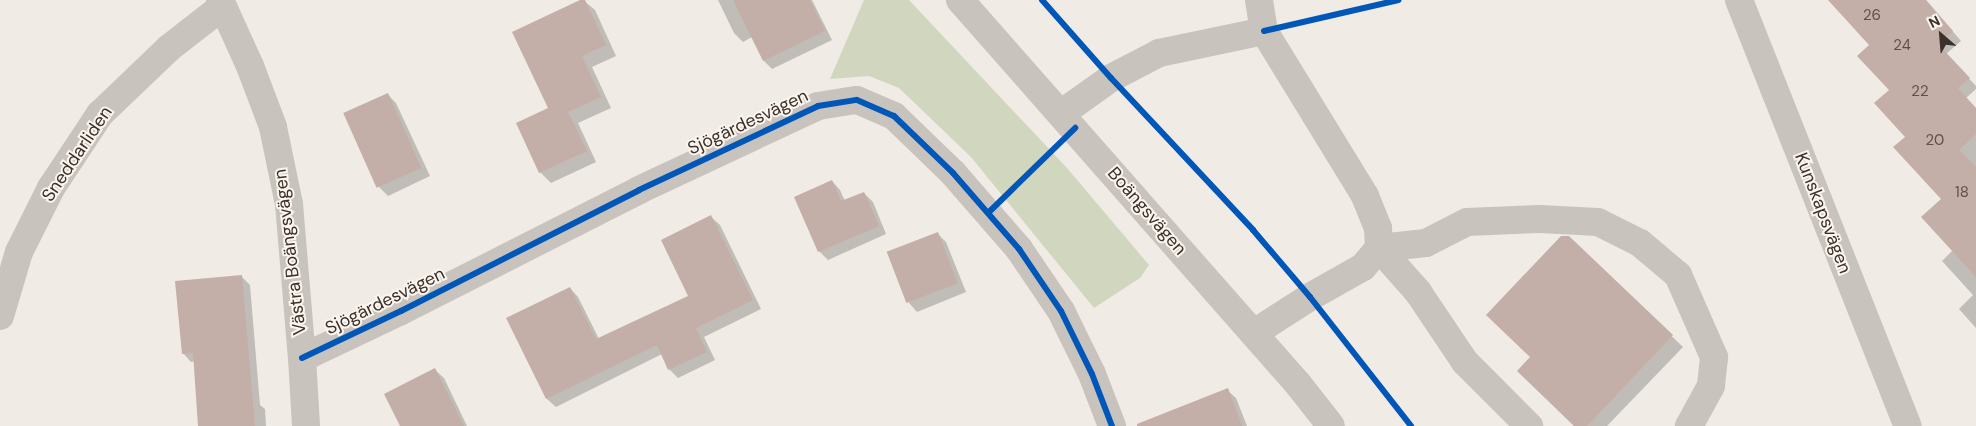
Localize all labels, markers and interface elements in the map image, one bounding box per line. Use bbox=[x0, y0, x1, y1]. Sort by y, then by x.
house number: 26 bbox=[1863, 7, 1881, 25]
north arrow bbox=[1916, 10, 1966, 60]
text: N bbox=[1926, 11, 1943, 32]
house number: 24 bbox=[1893, 37, 1911, 55]
house number: 22 bbox=[1911, 83, 1929, 101]
street label: Sjögärdesvägen bbox=[684, 85, 812, 159]
street label: Sneddarliden bbox=[37, 102, 117, 206]
house number: 20 bbox=[1926, 132, 1944, 150]
street label: Kunskapsvägen bbox=[1790, 150, 1856, 276]
street label: Boängsvägen bbox=[1103, 163, 1191, 259]
street label: Västra Boängsvägen bbox=[269, 168, 311, 336]
house number: 18 bbox=[1955, 184, 1969, 202]
street label: Sjögärdesvägen bbox=[322, 263, 448, 339]

